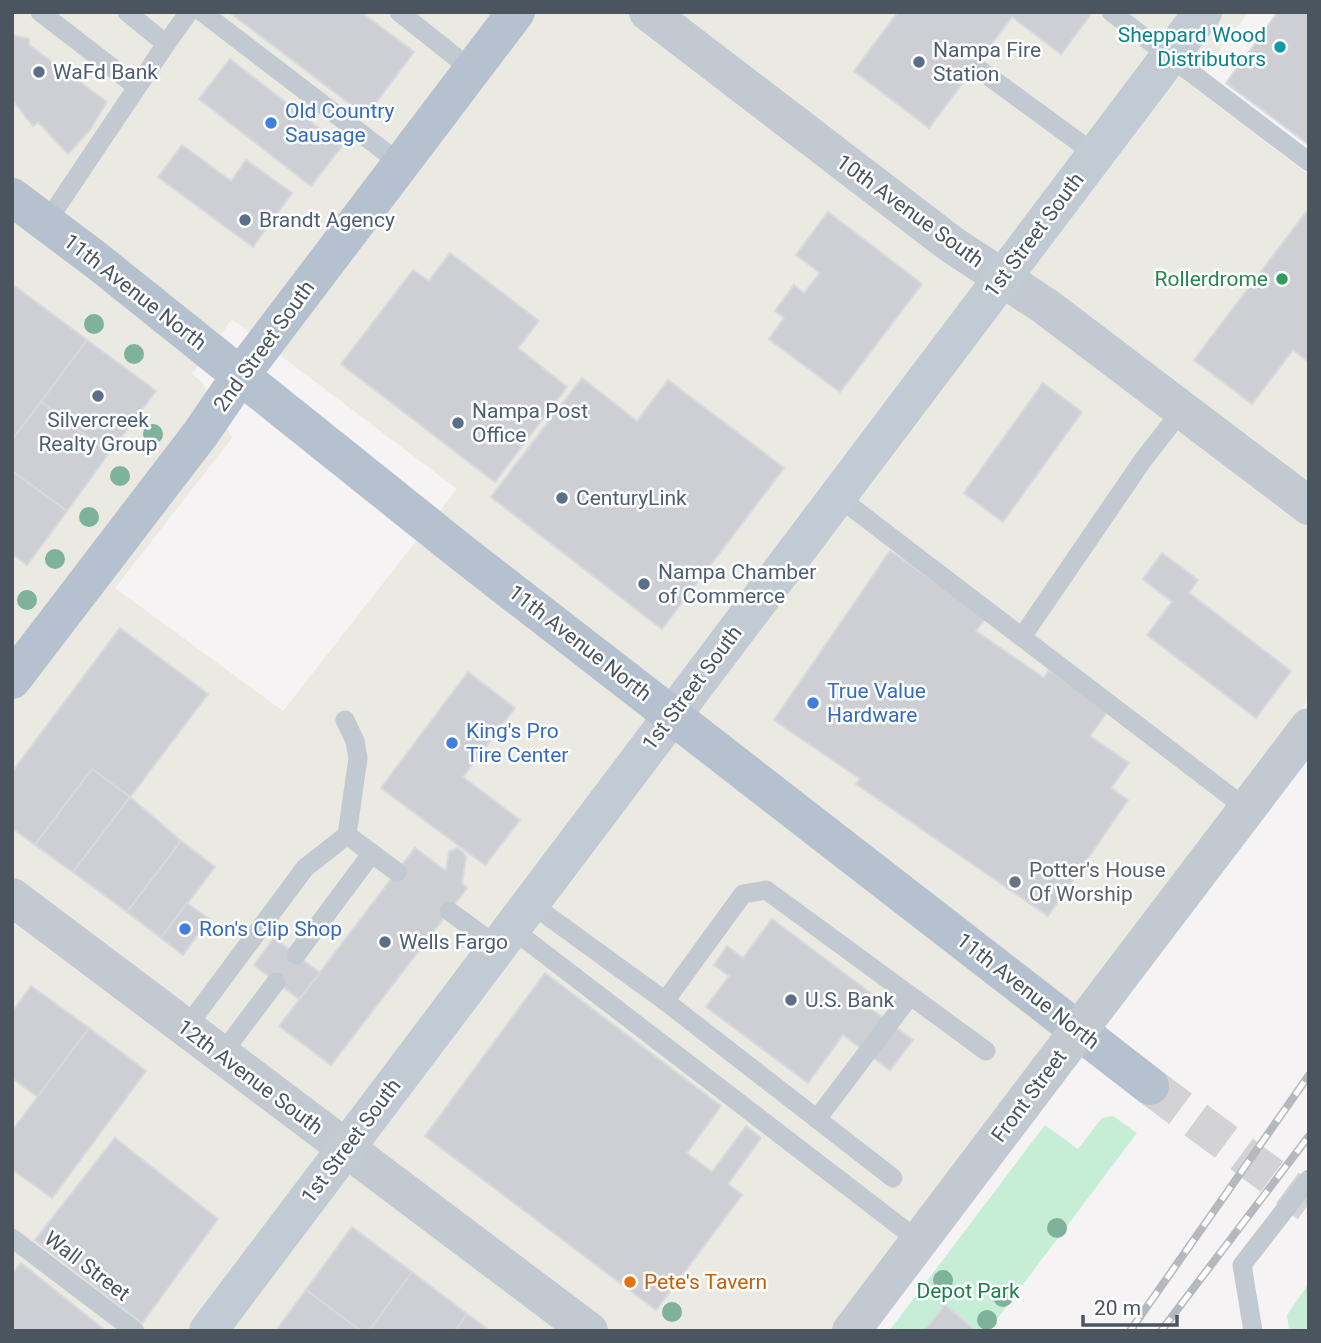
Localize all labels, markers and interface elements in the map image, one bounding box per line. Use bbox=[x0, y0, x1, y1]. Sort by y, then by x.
place label: Sheppard Wood Distributors bbox=[1118, 23, 1266, 71]
place label: Nampa Fire Station bbox=[933, 38, 1041, 86]
marker: Sheppard Wood Distributors bbox=[1272, 39, 1288, 55]
marker: Nampa Fire Station bbox=[911, 54, 927, 70]
place label: WaFd Bank bbox=[53, 60, 158, 84]
marker: WaFd Bank bbox=[31, 64, 47, 80]
place label: Old Country Sausage bbox=[285, 99, 395, 147]
marker: Old Country Sausage bbox=[263, 115, 279, 131]
street label: 10th Avenue South bbox=[832, 150, 988, 272]
street label: 1st Street South bbox=[979, 168, 1089, 302]
place label: Brandt Agency bbox=[259, 208, 395, 232]
marker: Brandt Agency bbox=[237, 212, 253, 228]
street label: 11th Avenue North bbox=[59, 229, 211, 355]
place label: Rollerdrome bbox=[1155, 267, 1268, 291]
marker: Rollerdrome bbox=[1274, 271, 1290, 287]
street label: 2nd Street South bbox=[209, 276, 319, 416]
marker: Silvercreek Realty Group bbox=[90, 388, 106, 404]
place label: Nampa Post Office bbox=[472, 399, 588, 447]
place label: Silvercreek Realty Group bbox=[38, 408, 158, 456]
marker: Nampa Post Office bbox=[450, 415, 466, 431]
place label: CenturyLink bbox=[576, 486, 687, 510]
marker: CenturyLink bbox=[554, 490, 570, 506]
place label: Nampa Chamber of Commerce bbox=[658, 560, 816, 608]
marker: Nampa Chamber of Commerce bbox=[636, 576, 652, 592]
street label: 11th Avenue North bbox=[504, 580, 656, 706]
street label: 1st Street South bbox=[637, 621, 747, 755]
place label: True Value Hardware bbox=[827, 679, 926, 727]
marker: True Value Hardware bbox=[805, 695, 821, 711]
place label: King's Pro Tire Center bbox=[466, 719, 568, 767]
marker: King's Pro Tire Center bbox=[444, 735, 460, 751]
place label: Potter's House Of Worship bbox=[1029, 858, 1166, 906]
marker: Potter's House Of Worship bbox=[1007, 874, 1023, 890]
place label: Ron's Clip Shop bbox=[199, 917, 342, 941]
marker: Ron's Clip Shop bbox=[177, 921, 193, 937]
street label: 11th Avenue North bbox=[952, 928, 1104, 1054]
place label: Wells Fargo bbox=[399, 930, 508, 954]
marker: Wells Fargo bbox=[377, 934, 393, 950]
place label: U.S. Bank bbox=[805, 988, 894, 1012]
marker: U.S. Bank bbox=[783, 992, 799, 1008]
street label: 12th Avenue South bbox=[173, 1015, 327, 1139]
street label: Front Street bbox=[987, 1045, 1072, 1147]
street label: 1st Street South bbox=[296, 1074, 406, 1208]
street label: Wall Street bbox=[40, 1226, 134, 1306]
place label: Pete's Tavern bbox=[644, 1270, 767, 1294]
marker: Pete's Tavern bbox=[622, 1274, 638, 1290]
park label: Depot Park bbox=[916, 1279, 1020, 1303]
scale bar bbox=[1083, 1284, 1178, 1328]
text: 20 m bbox=[1094, 1296, 1141, 1320]

